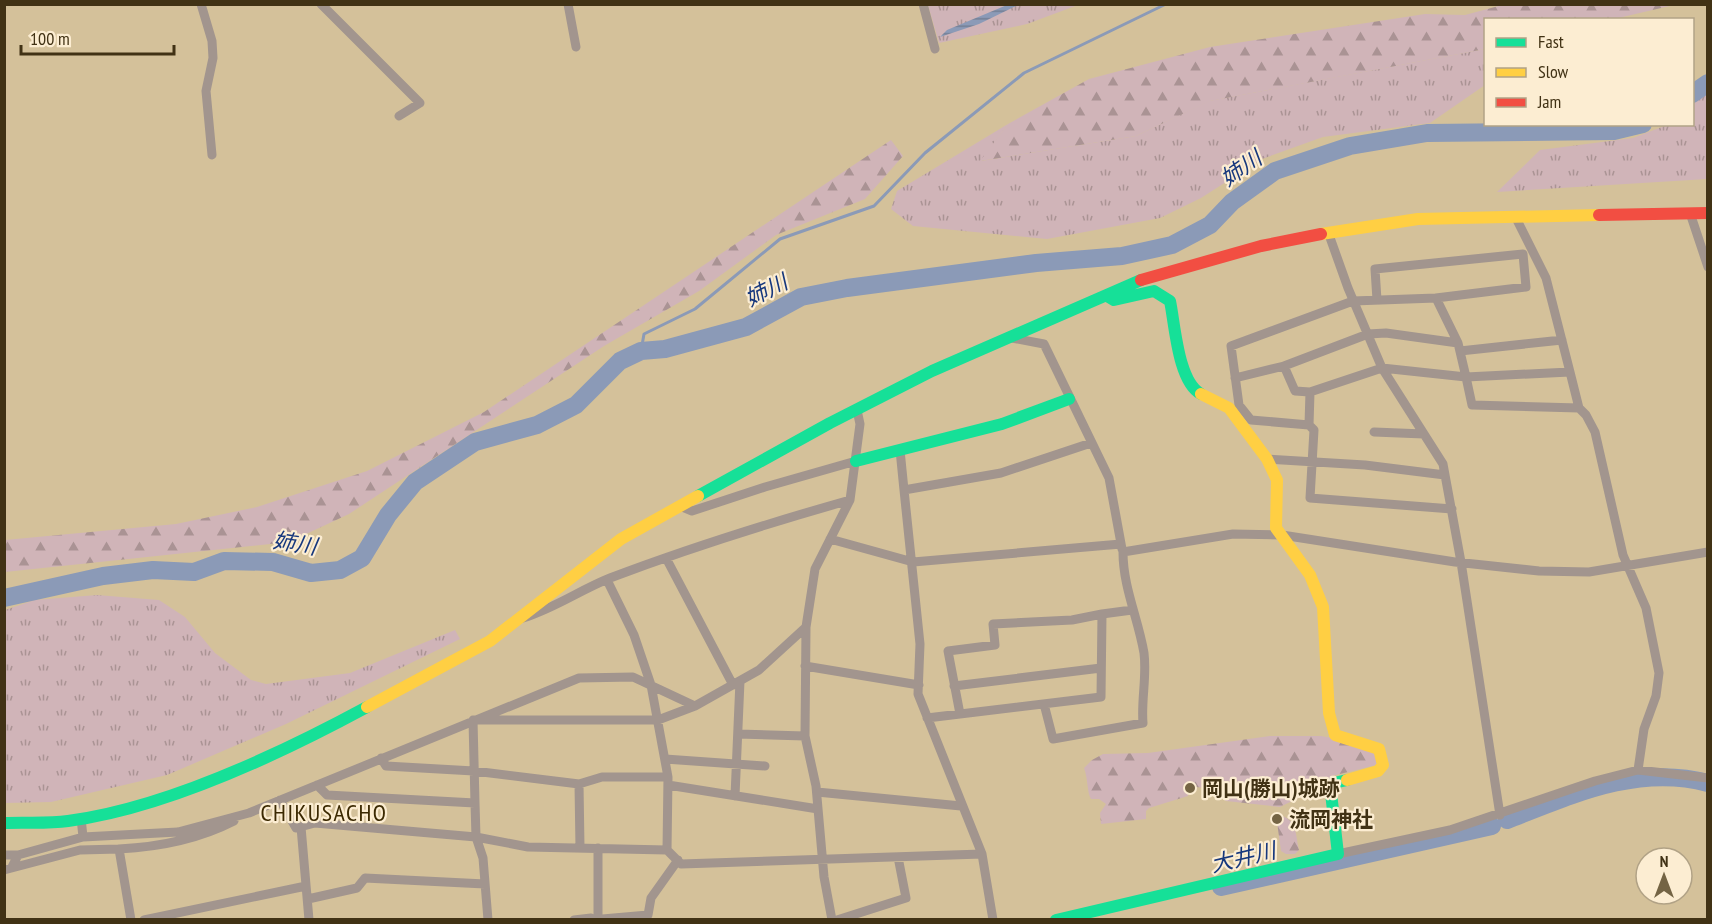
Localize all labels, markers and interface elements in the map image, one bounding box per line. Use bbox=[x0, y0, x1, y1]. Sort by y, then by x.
scale bar bbox=[21, 18, 174, 56]
legend bbox=[1484, 18, 1694, 126]
text: 100 m bbox=[30, 27, 70, 50]
text: Fast bbox=[1538, 30, 1564, 53]
text: Slow bbox=[1538, 60, 1569, 83]
text: Jam bbox=[1537, 90, 1561, 113]
water label: 姉川 bbox=[1215, 143, 1269, 192]
water label: 姉川 bbox=[740, 267, 794, 312]
water label: 姉川 bbox=[271, 526, 321, 561]
place label: 岡山(勝山)城跡 bbox=[1202, 775, 1340, 802]
marker: 岡山(勝山)城跡 bbox=[1183, 781, 1197, 795]
district label: CHIKUSACHO bbox=[261, 797, 387, 828]
place label: 流岡神社 bbox=[1289, 806, 1373, 833]
marker: 流岡神社 bbox=[1270, 812, 1284, 826]
water label: 大井川 bbox=[1208, 835, 1280, 878]
north arrow bbox=[1634, 846, 1694, 906]
text: N bbox=[1660, 851, 1668, 871]

